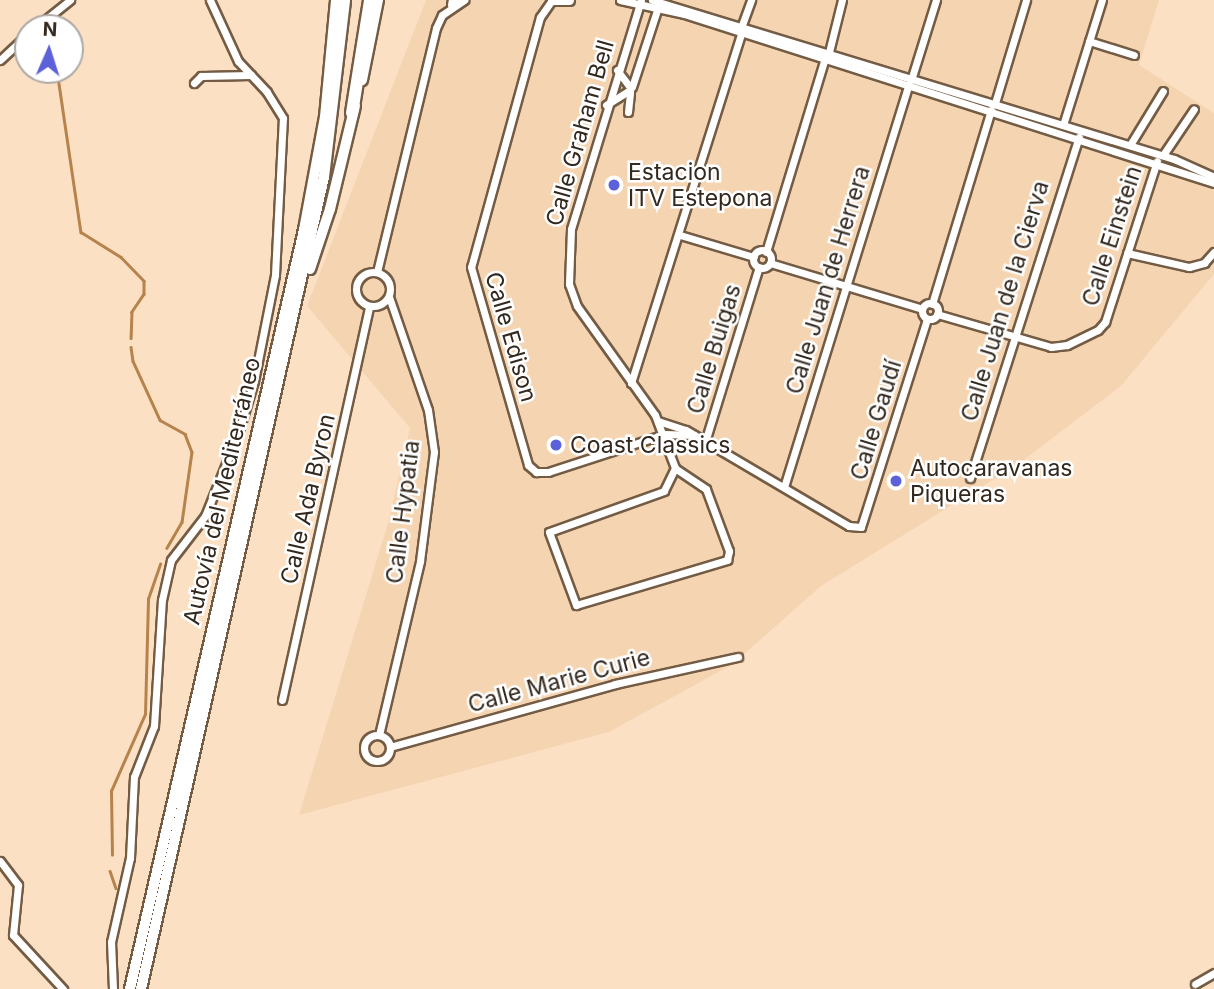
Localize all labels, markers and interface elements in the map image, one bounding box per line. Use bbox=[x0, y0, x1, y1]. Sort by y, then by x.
north arrow bbox=[14, 14, 84, 84]
text: N bbox=[42, 18, 58, 41]
street label: Calle Graham Bell bbox=[540, 37, 620, 229]
place label: Estacion ITV Estepona bbox=[628, 158, 772, 212]
street label: Calle Einstein bbox=[1076, 162, 1148, 310]
street label: Calle Juan de Herrera bbox=[780, 163, 876, 397]
marker: Estacion ITV Estepona bbox=[606, 177, 622, 193]
street label: Calle Juan de la Cierva bbox=[955, 177, 1055, 425]
street label: Calle Edison bbox=[479, 269, 543, 405]
street label: Calle Buigas bbox=[681, 281, 747, 417]
street label: Autovía del Mediterráneo bbox=[178, 355, 266, 627]
street label: Calle Gaudí bbox=[845, 357, 907, 483]
street label: Calle Ada Byron bbox=[275, 411, 341, 587]
place label: Coast Classics bbox=[570, 431, 730, 459]
marker: Coast Classics bbox=[548, 437, 564, 453]
street label: Calle Hypatia bbox=[381, 439, 425, 585]
place label: Autocaravanas Piqueras bbox=[910, 454, 1072, 508]
marker: Autocaravanas Piqueras bbox=[888, 473, 904, 489]
street label: Calle Marie Curie bbox=[465, 643, 653, 719]

